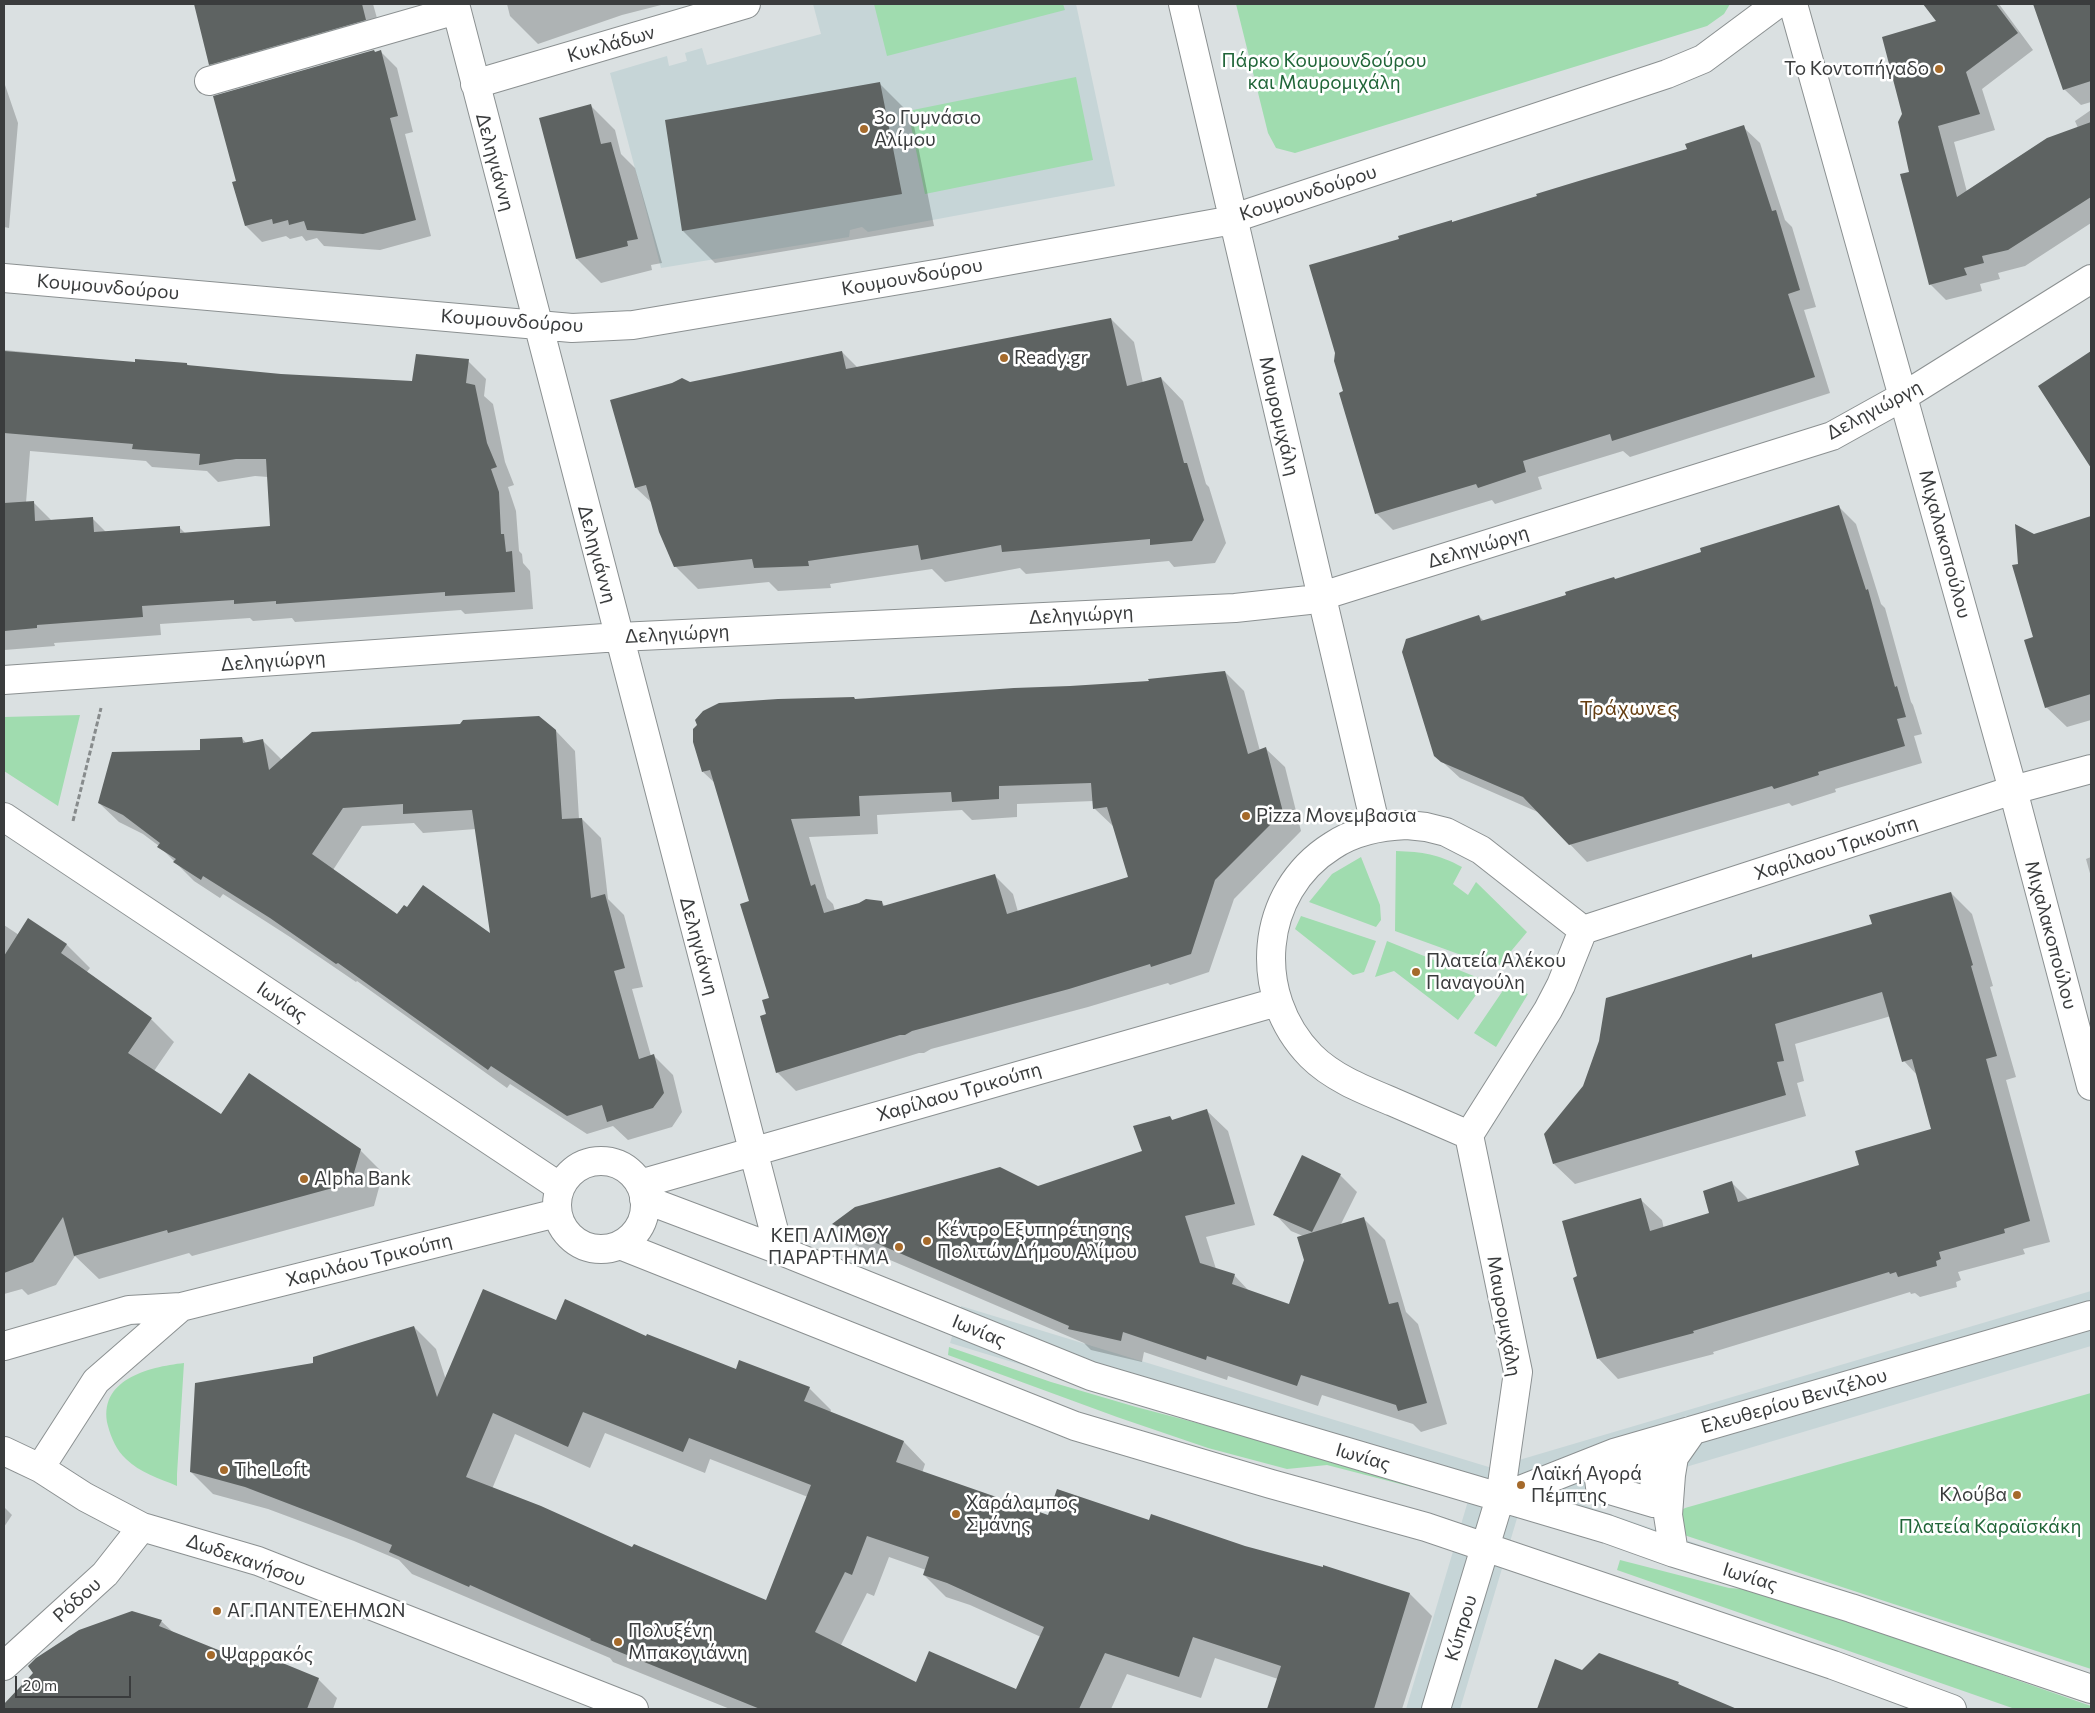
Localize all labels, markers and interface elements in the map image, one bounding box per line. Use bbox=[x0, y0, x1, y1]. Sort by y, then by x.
street label: Κυκλάδων bbox=[565, 21, 657, 67]
park label: Πάρκο Κουμουνδούρου και Μαυρομιχάλη bbox=[1222, 50, 1426, 94]
place label: Το Κοντοπήγαδο bbox=[1784, 58, 1929, 80]
marker: Το Κοντοπήγαδο bbox=[1933, 63, 1945, 75]
place label: 3ο Γυμνάσιο Αλίμου bbox=[874, 107, 981, 151]
street label: Δεληγιάννη bbox=[471, 110, 519, 214]
marker: 3ο Γυμνάσιο Αλίμου bbox=[858, 123, 870, 135]
street label: Κουμουνδούρου bbox=[1237, 160, 1379, 226]
street label: Κουμουνδούρου bbox=[840, 253, 984, 301]
street label: Κουμουνδούρου bbox=[36, 269, 180, 305]
street label: Κουμουνδούρου bbox=[440, 305, 584, 337]
place label: Ready.gr bbox=[1014, 347, 1088, 369]
marker: Ready.gr bbox=[998, 352, 1010, 364]
street label: Μαυρομιχάλη bbox=[1254, 354, 1304, 478]
street label: Δεληγιώργη bbox=[1822, 375, 1926, 445]
street label: Μιχαλακοπούλου bbox=[1914, 467, 1976, 621]
street label: Δεληγιάννη bbox=[573, 502, 621, 606]
street label: Δεληγιώργη bbox=[1425, 521, 1531, 573]
street label: Δεληγιώργη bbox=[1028, 601, 1134, 629]
street label: Δεληγιώργη bbox=[624, 620, 730, 648]
street label: Δεληγιώργη bbox=[220, 646, 326, 676]
district label: Τράχωνες bbox=[1579, 696, 1679, 720]
place label: Pizza Μονεμβασια bbox=[1256, 805, 1417, 827]
marker: Pizza Μονεμβασια bbox=[1240, 810, 1252, 822]
street label: Χαρίλαου Τρικούπη bbox=[1752, 811, 1920, 885]
street label: Μιχαλακοπούλου bbox=[2020, 858, 2082, 1012]
street label: Δεληγιάννη bbox=[675, 894, 723, 998]
place label: Πλατεία Αλέκου Παναγούλη bbox=[1426, 950, 1566, 994]
marker: Πλατεία Αλέκου Παναγούλη bbox=[1410, 966, 1422, 978]
street label: Ιωνίας bbox=[252, 977, 312, 1027]
street label: Χαρίλαου Τρικούπη bbox=[874, 1058, 1044, 1126]
place label: Alpha Bank bbox=[314, 1168, 411, 1190]
marker: Alpha Bank bbox=[298, 1173, 310, 1185]
place label: Κέντρο Εξυπηρέτησης Πολιτών Δήμου Αλίμου bbox=[937, 1219, 1137, 1263]
place label: ΚΕΠ ΑΛΙΜΟΥ ΠΑΡΑΡΤΗΜΑ bbox=[768, 1225, 889, 1269]
street label: Χαριλάου Τρικούπη bbox=[284, 1228, 454, 1292]
marker: Κέντρο Εξυπηρέτησης Πολιτών Δήμου Αλίμου bbox=[921, 1235, 933, 1247]
marker: ΚΕΠ ΑΛΙΜΟΥ ΠΑΡΑΡΤΗΜΑ bbox=[893, 1241, 905, 1253]
street label: Μαυρομιχάλη bbox=[1482, 1254, 1526, 1378]
street label: Ιωνίας bbox=[949, 1310, 1009, 1352]
street label: Ελευθερίου Βενιζέλου bbox=[1698, 1364, 1890, 1438]
street label: Ιωνίας bbox=[1333, 1438, 1393, 1476]
place label: The Loft bbox=[234, 1459, 308, 1481]
place label: Λαϊκή Αγορά Πέμπτης bbox=[1531, 1463, 1642, 1507]
marker: The Loft bbox=[218, 1464, 230, 1476]
marker: Λαϊκή Αγορά Πέμπτης bbox=[1515, 1479, 1527, 1491]
place label: Κλούβα bbox=[1939, 1484, 2007, 1506]
marker: Κλούβα bbox=[2011, 1489, 2023, 1501]
place label: Χαράλαμπος Σμάνης bbox=[966, 1492, 1077, 1536]
marker: Χαράλαμπος Σμάνης bbox=[950, 1508, 962, 1520]
park label: Πλατεία Καραϊσκάκη bbox=[1899, 1516, 2081, 1538]
street label: Δωδεκανήσου bbox=[183, 1529, 309, 1591]
street label: Ιωνίας bbox=[1720, 1558, 1780, 1596]
street label: Ρόδου bbox=[48, 1573, 106, 1627]
street label: Κύπρου bbox=[1440, 1592, 1482, 1664]
place label: ΑΓ.ΠΑΝΤΕΛΕΗΜΩΝ bbox=[227, 1600, 406, 1622]
marker: ΑΓ.ΠΑΝΤΕΛΕΗΜΩΝ bbox=[211, 1605, 223, 1617]
place label: Πολυξένη Μπακογιάννη bbox=[628, 1620, 748, 1664]
marker: Πολυξένη Μπακογιάννη bbox=[612, 1636, 624, 1648]
place label: Ψαρρακός bbox=[221, 1644, 313, 1666]
marker: Ψαρρακός bbox=[205, 1649, 217, 1661]
scale bar bbox=[18, 1666, 134, 1698]
text: 20 m bbox=[23, 1676, 57, 1694]

